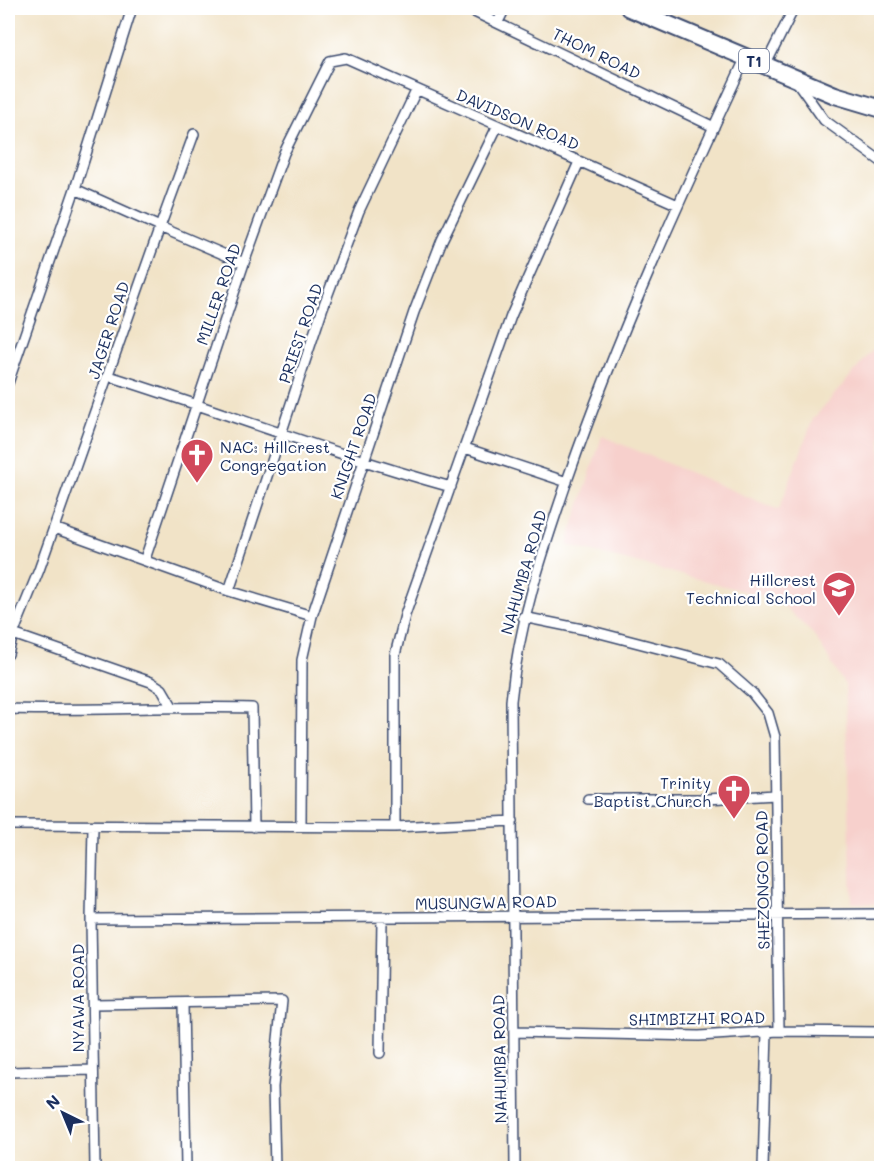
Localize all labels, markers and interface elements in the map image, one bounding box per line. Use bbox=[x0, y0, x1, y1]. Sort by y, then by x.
street label: THOM ROAD bbox=[549, 23, 645, 83]
road number: T1 bbox=[739, 49, 769, 73]
street label: DAVIDSON ROAD bbox=[453, 84, 583, 154]
street label: MILLER ROAD bbox=[191, 240, 245, 348]
street label: JAGER ROAD bbox=[82, 279, 134, 381]
street label: PRIEST ROAD bbox=[273, 280, 327, 386]
street label: KNIGHT ROAD bbox=[325, 390, 381, 502]
place label: NAC: Hillcrest Congregation bbox=[220, 436, 330, 475]
church icon: NAC: Hillcrest Congregation bbox=[179, 437, 215, 484]
street label: NAHUMBA ROAD bbox=[495, 507, 551, 637]
place label: Hillcrest Technical School bbox=[686, 569, 816, 608]
school or university icon: Hillcrest Technical School bbox=[821, 570, 857, 617]
place label: Trinity Baptist Church bbox=[594, 772, 711, 811]
church icon: Trinity Baptist Church bbox=[716, 773, 752, 820]
street label: SHEZONGO ROAD bbox=[750, 810, 774, 950]
street label: MUSUNGWA ROAD bbox=[415, 890, 557, 914]
street label: NYAWA ROAD bbox=[67, 944, 88, 1052]
street label: NAHUMBA ROAD bbox=[487, 994, 511, 1124]
street label: SHIMBIZHI ROAD bbox=[629, 1006, 765, 1030]
north arrow bbox=[33, 1083, 93, 1143]
text: N bbox=[41, 1090, 64, 1113]

